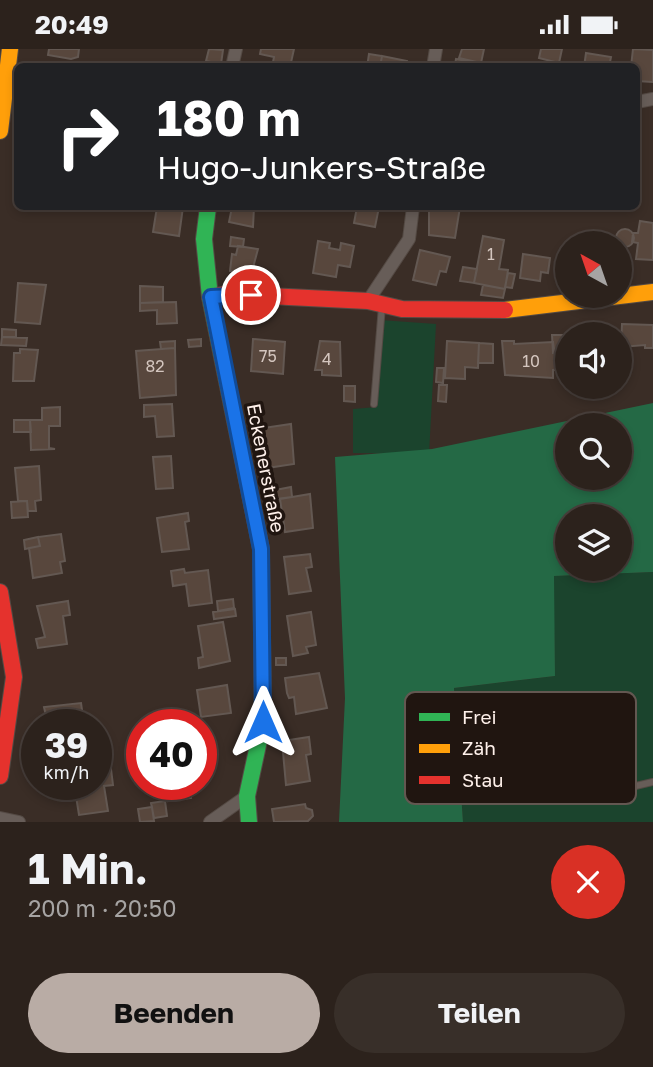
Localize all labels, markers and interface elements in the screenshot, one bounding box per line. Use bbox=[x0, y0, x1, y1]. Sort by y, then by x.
text: 20:49 bbox=[35, 9, 109, 40]
text: 180 m bbox=[157, 88, 301, 147]
icon: right bbox=[42, 91, 133, 182]
text: Hugo-Junkers-Straße bbox=[157, 148, 486, 186]
north arrow bbox=[555, 231, 632, 308]
map controls bbox=[555, 231, 632, 581]
house number: 1 bbox=[487, 244, 495, 264]
pin bbox=[221, 265, 281, 325]
icon: arrive bbox=[232, 276, 270, 314]
button: sound bbox=[555, 322, 632, 399]
house number: 75 bbox=[259, 346, 277, 366]
house number: 4 bbox=[322, 349, 332, 369]
house number: 10 bbox=[522, 351, 540, 371]
house number: 82 bbox=[145, 356, 165, 376]
street label: Eckenerstraße bbox=[243, 401, 290, 534]
button: search bbox=[555, 413, 632, 490]
button: layers bbox=[555, 504, 632, 581]
position arrow bbox=[226, 685, 300, 759]
legend bbox=[405, 692, 636, 804]
text: Frei bbox=[462, 705, 497, 728]
speed limit sign: 40 bbox=[126, 709, 217, 800]
text: 39 bbox=[45, 724, 88, 766]
text: Zäh bbox=[462, 736, 496, 759]
text: km/h bbox=[44, 761, 89, 783]
text: Stau bbox=[462, 768, 504, 791]
text: 1 Min. bbox=[28, 843, 148, 893]
button: close bbox=[551, 845, 625, 919]
text: 200 m · 20:50 bbox=[28, 894, 176, 922]
button: Beenden bbox=[28, 973, 320, 1053]
button: Teilen bbox=[334, 973, 625, 1053]

